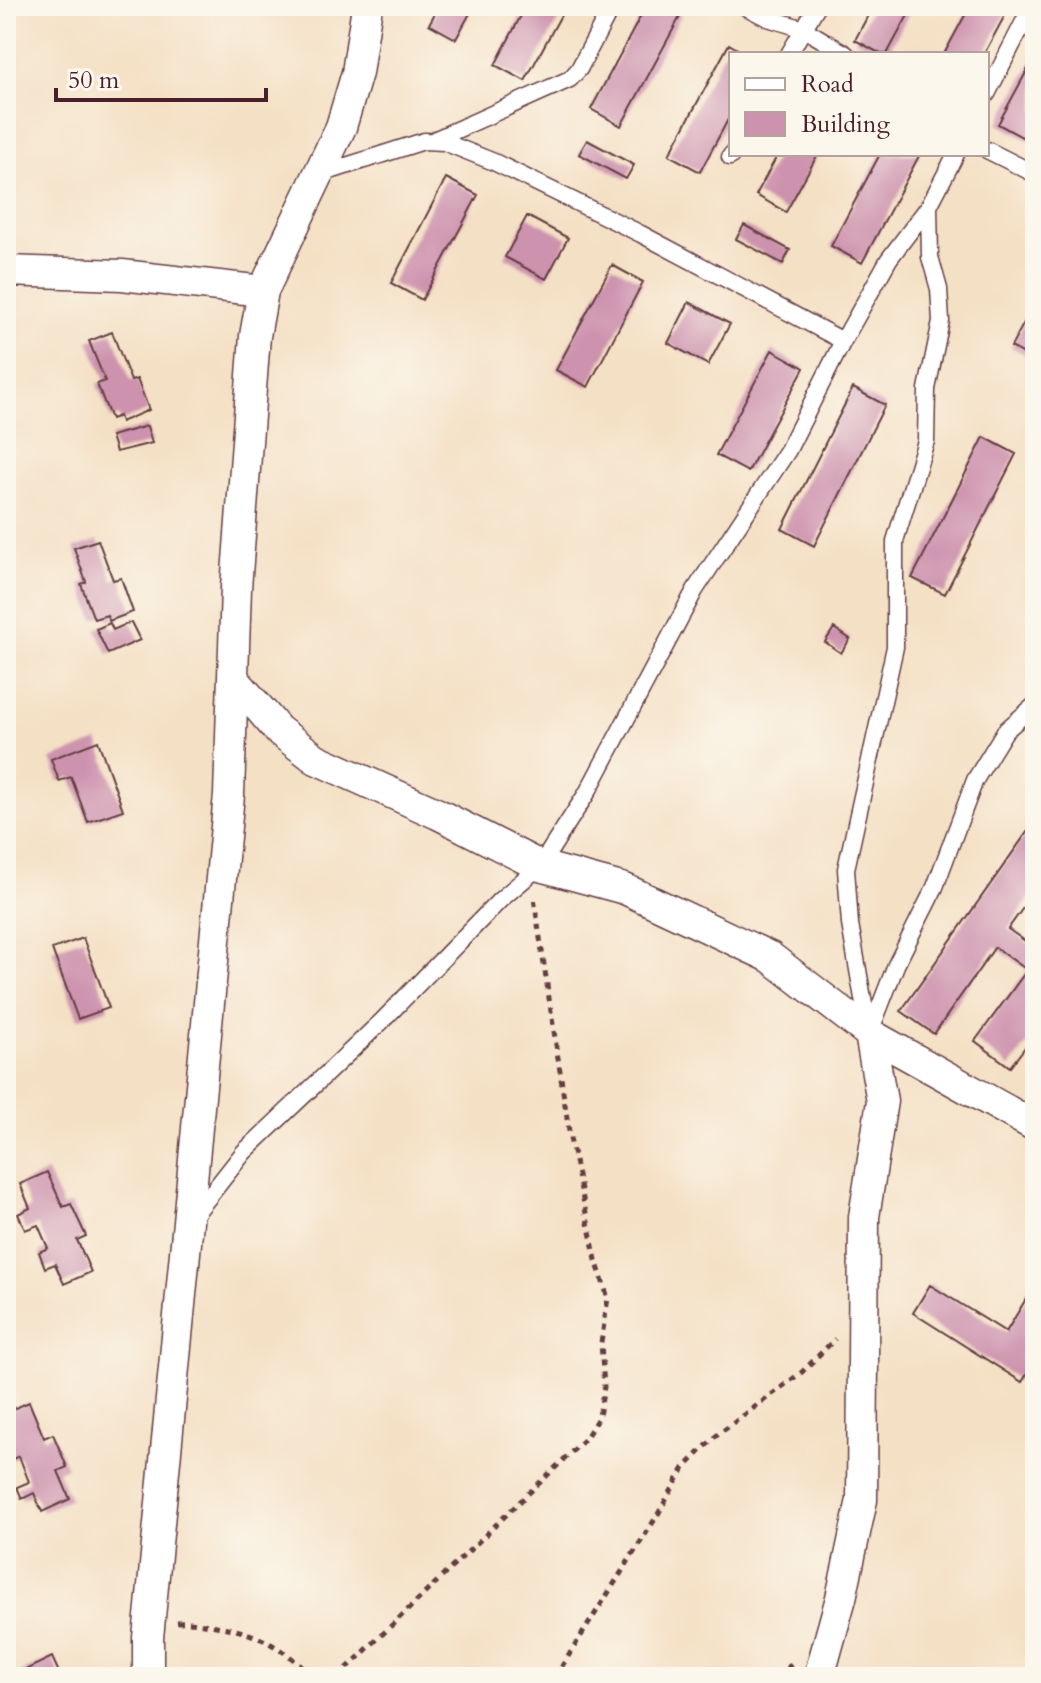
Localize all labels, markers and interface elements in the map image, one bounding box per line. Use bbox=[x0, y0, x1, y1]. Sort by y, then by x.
scale bar bbox=[56, 52, 266, 102]
legend bbox=[729, 52, 989, 156]
text: 50 m bbox=[68, 64, 120, 97]
text: Road bbox=[801, 68, 854, 101]
text: Building bbox=[801, 108, 891, 141]

